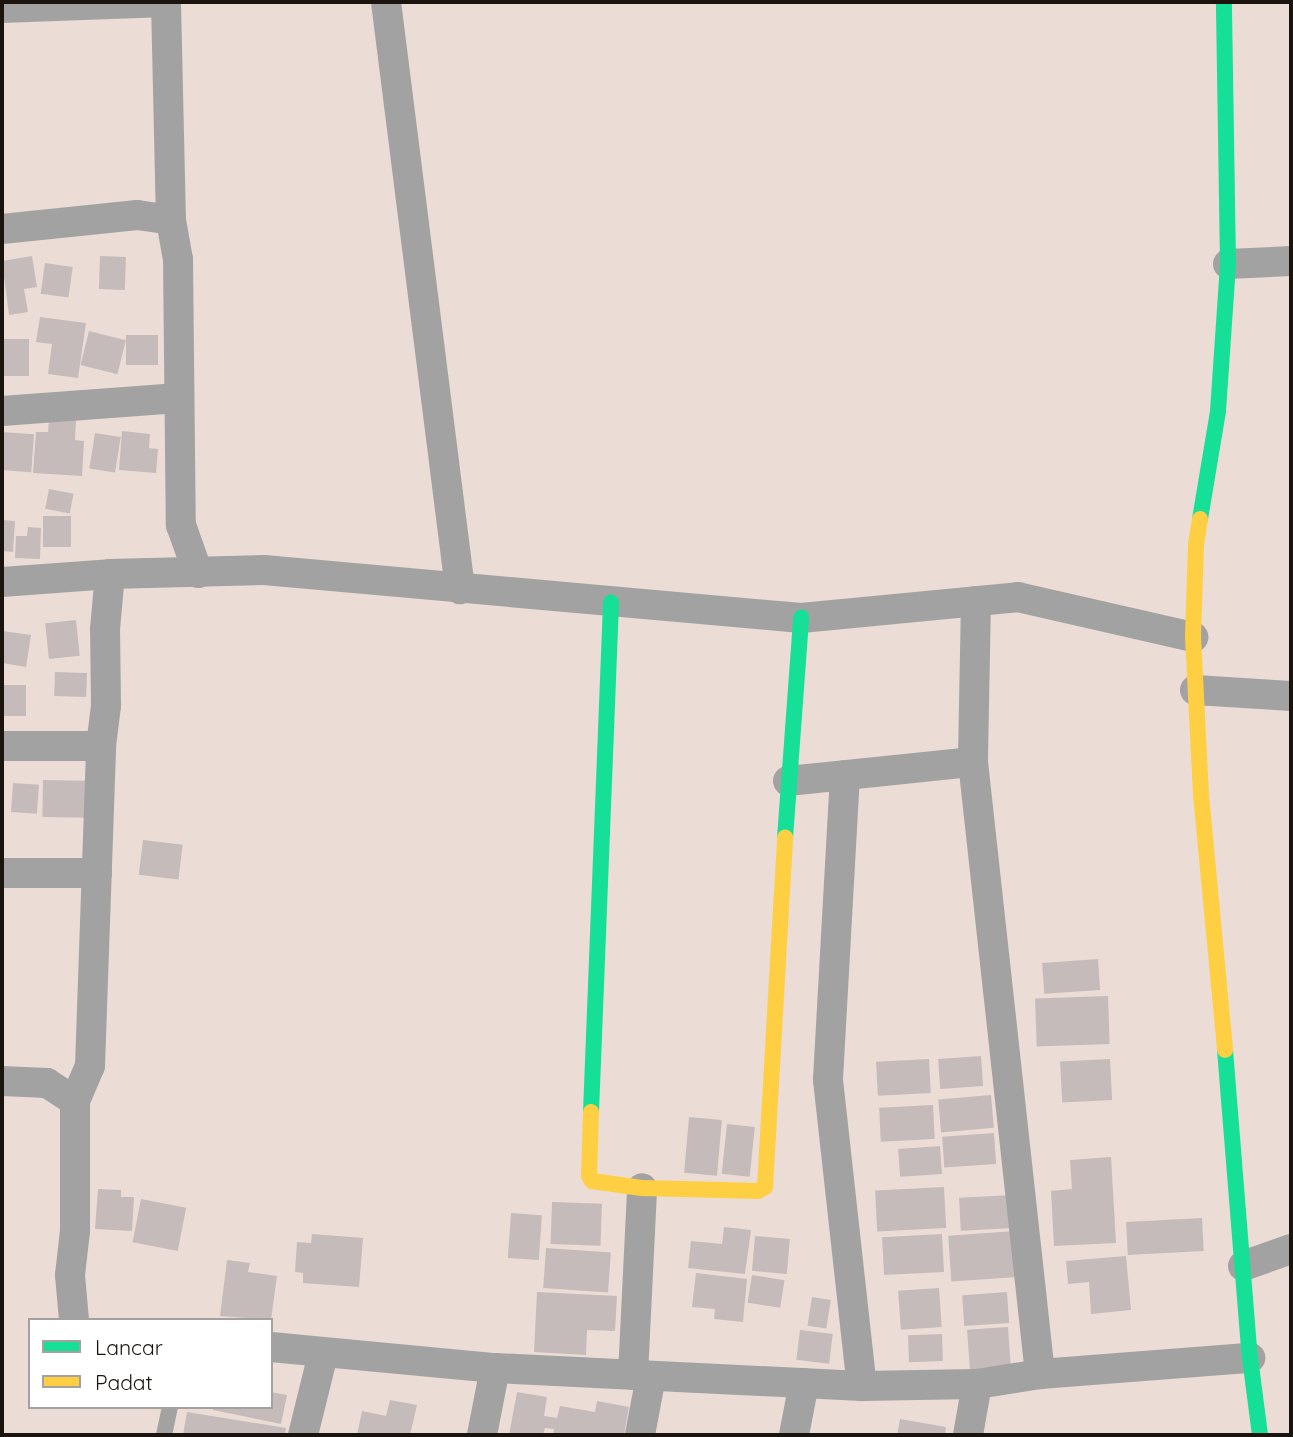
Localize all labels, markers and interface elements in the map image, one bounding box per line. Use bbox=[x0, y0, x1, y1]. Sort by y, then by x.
legend bbox=[28, 1318, 273, 1409]
text: Lancar bbox=[95, 1334, 163, 1360]
text: Padat bbox=[95, 1369, 153, 1395]

